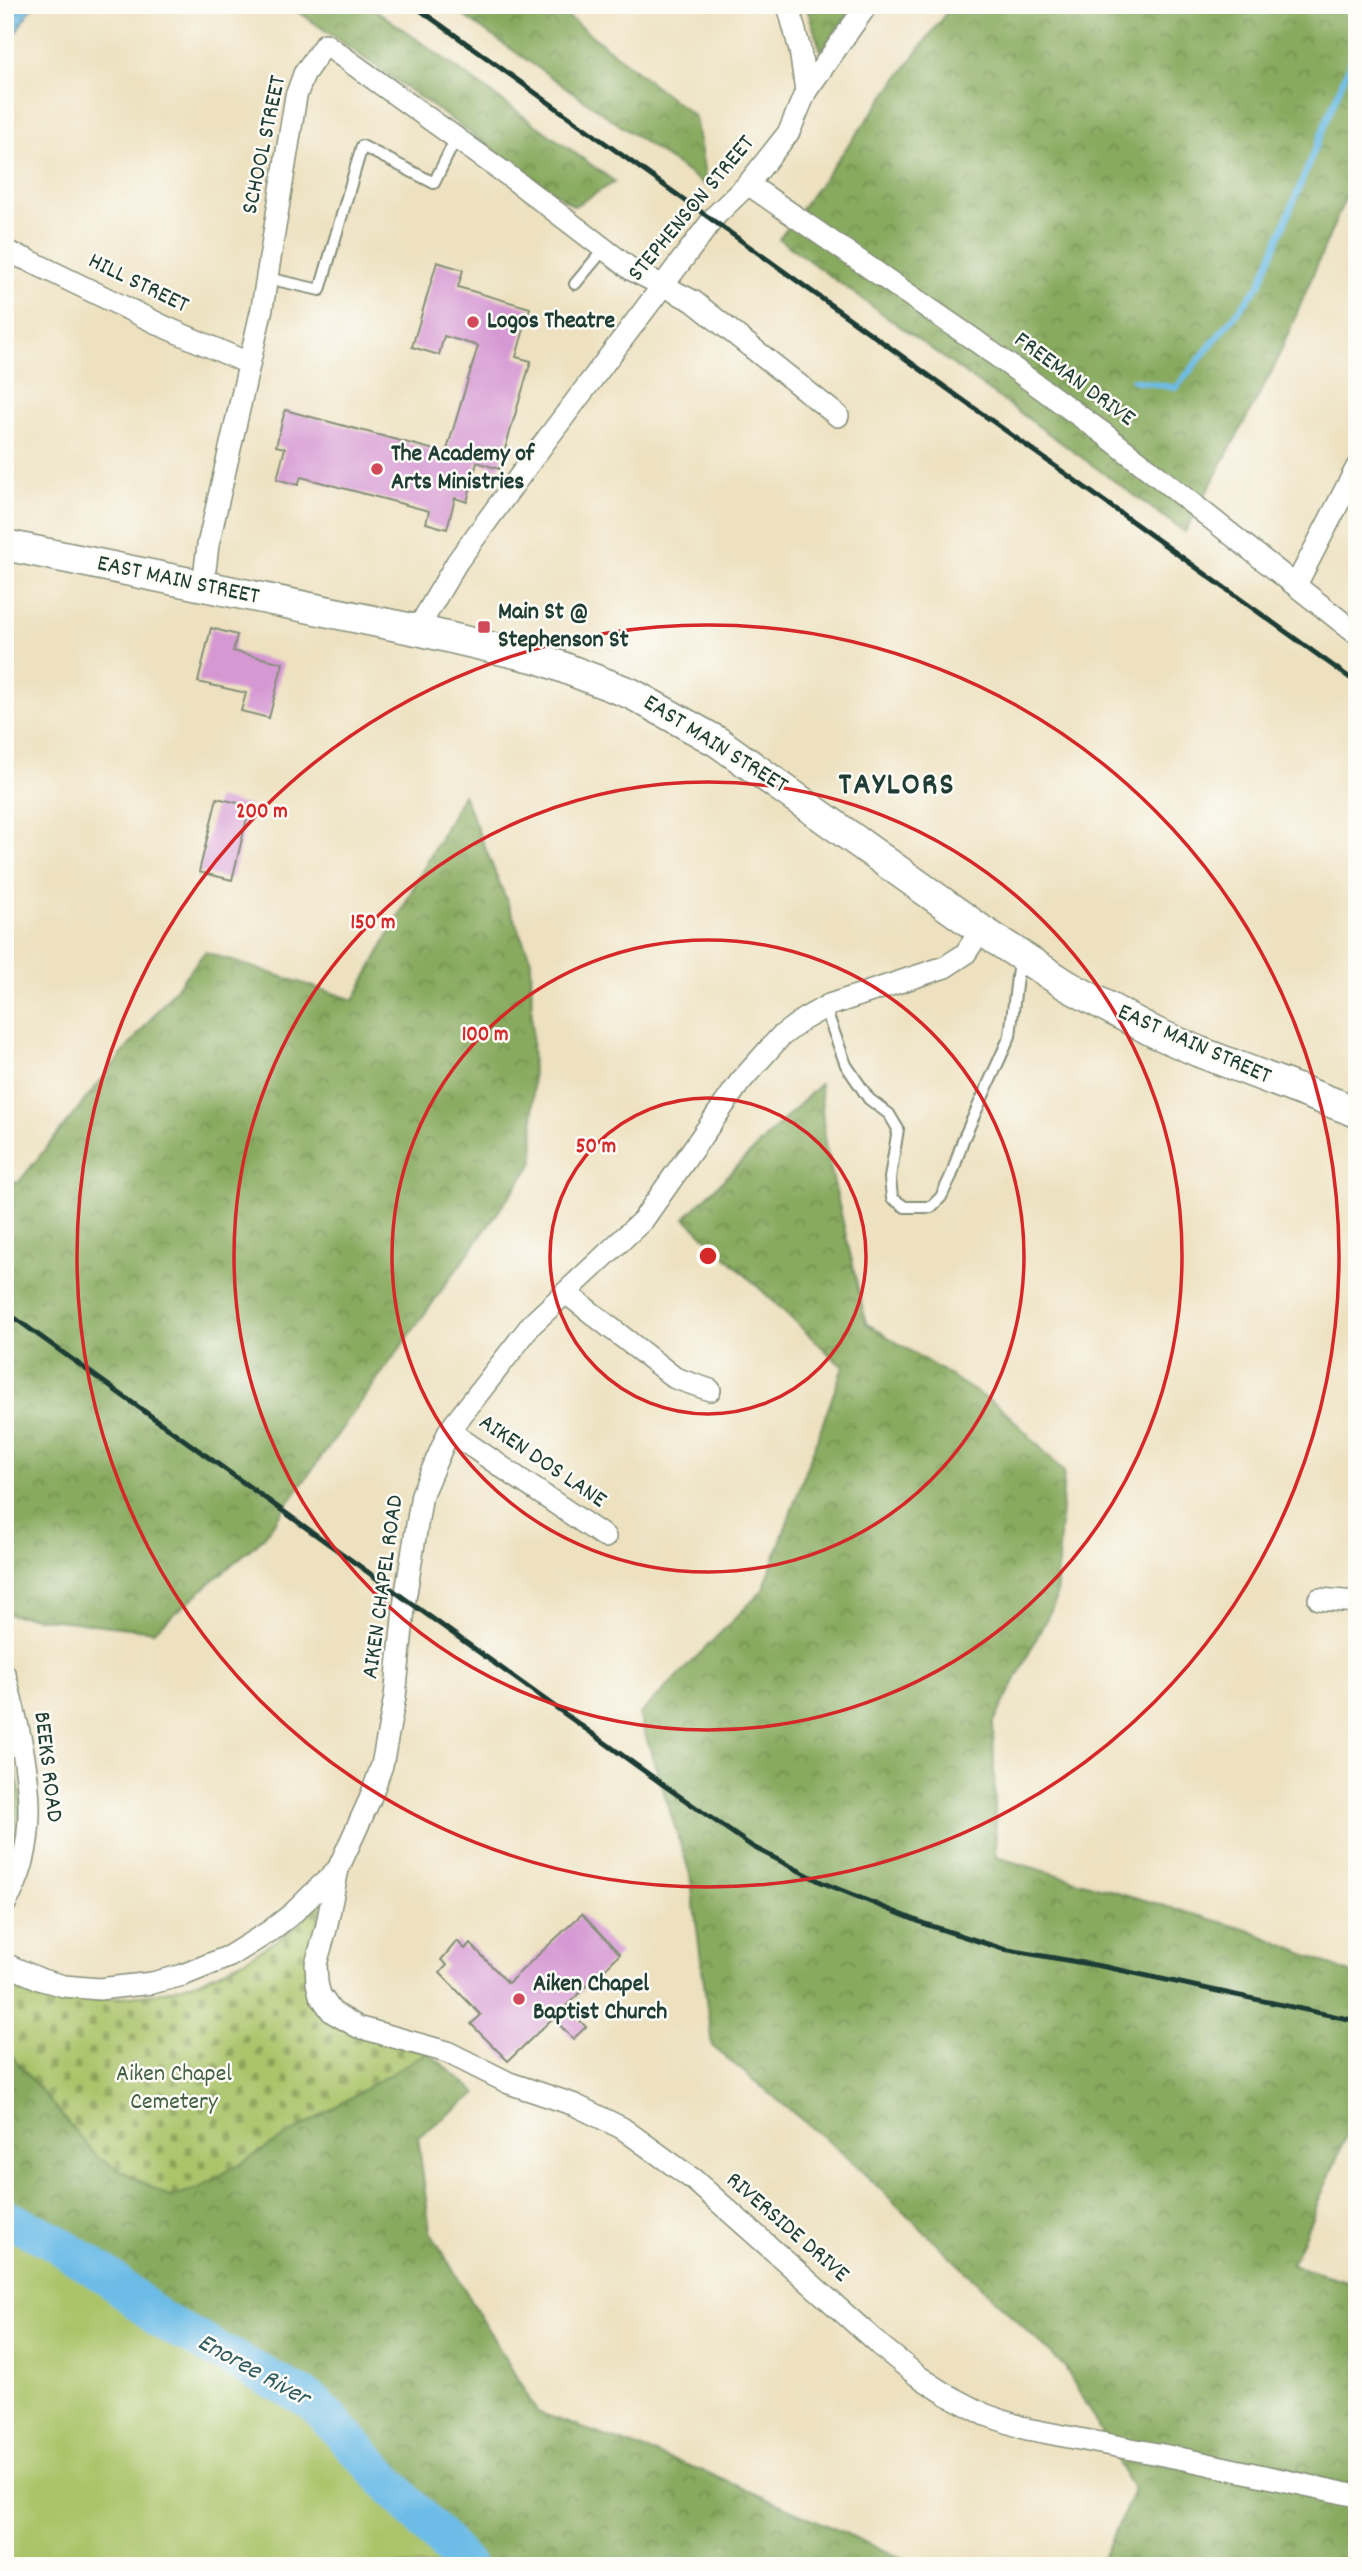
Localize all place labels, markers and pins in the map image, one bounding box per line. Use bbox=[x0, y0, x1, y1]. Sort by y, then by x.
place label: Logos Theatre bbox=[487, 305, 615, 339]
marker: Logos Theatre bbox=[465, 314, 481, 330]
place label: The Academy of Arts Ministries bbox=[391, 438, 536, 500]
marker: The Academy of Arts Ministries bbox=[369, 461, 385, 477]
place label: Main St @ Stephenson St bbox=[498, 596, 629, 658]
marker: Main St @ Stephenson St bbox=[476, 619, 492, 635]
centre of rings bbox=[696, 1244, 720, 1268]
place label: Aiken Chapel Baptist Church bbox=[533, 1968, 667, 2030]
marker: Aiken Chapel Baptist Church bbox=[511, 1991, 527, 2007]

